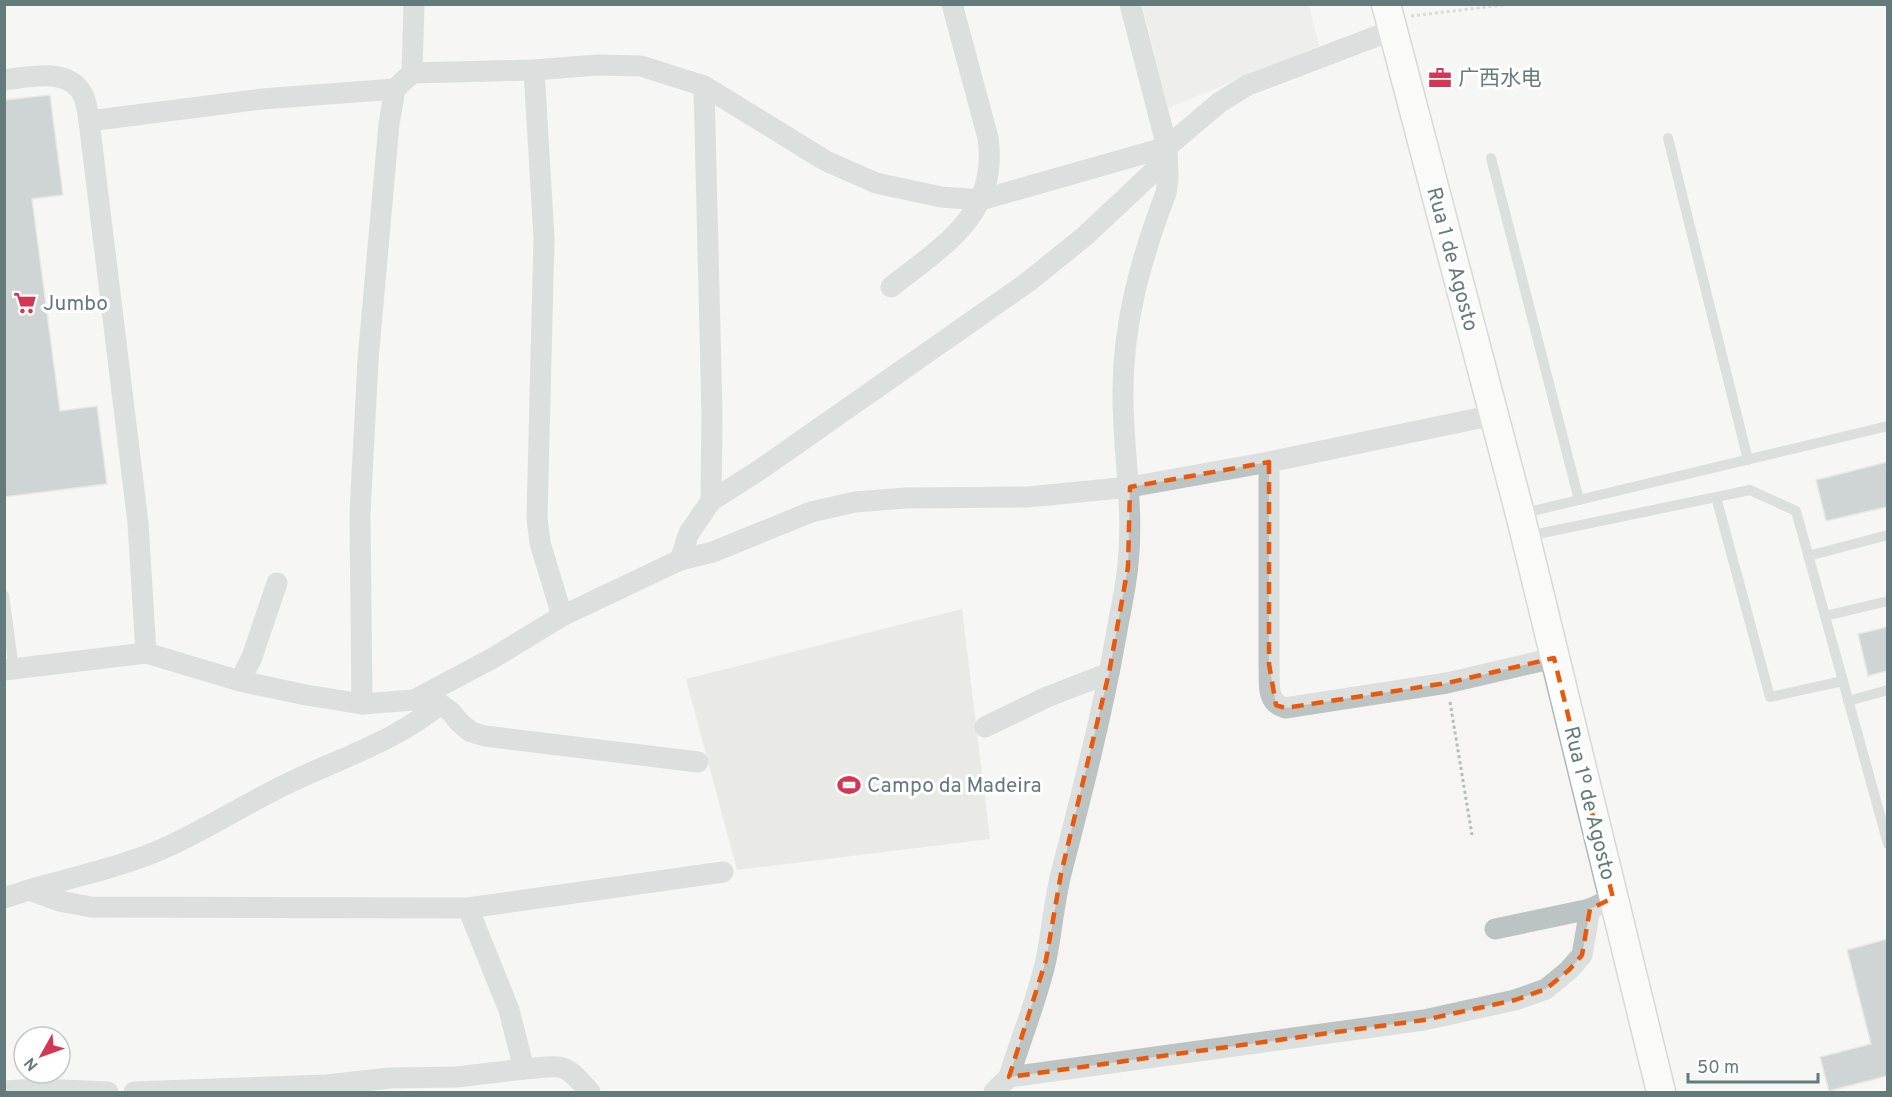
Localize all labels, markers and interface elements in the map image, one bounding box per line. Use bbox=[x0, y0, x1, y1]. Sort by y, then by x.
office icon: 广西水电 bbox=[1427, 65, 1453, 91]
place label: 广西水电 bbox=[1458, 66, 1542, 93]
street label: Rua 1 de Agosto bbox=[1419, 184, 1484, 334]
supermarket icon: Jumbo bbox=[12, 290, 38, 316]
place label: Jumbo bbox=[43, 291, 108, 318]
street label: Rua 1º de Agosto bbox=[1556, 724, 1621, 883]
sports icon: Campo da Madeira bbox=[836, 772, 862, 798]
place label: Campo da Madeira bbox=[867, 773, 1041, 800]
north arrow bbox=[12, 1025, 72, 1085]
scale bar bbox=[1688, 1046, 1818, 1084]
text: N bbox=[21, 1053, 43, 1074]
text: 50 m bbox=[1697, 1057, 1739, 1080]

